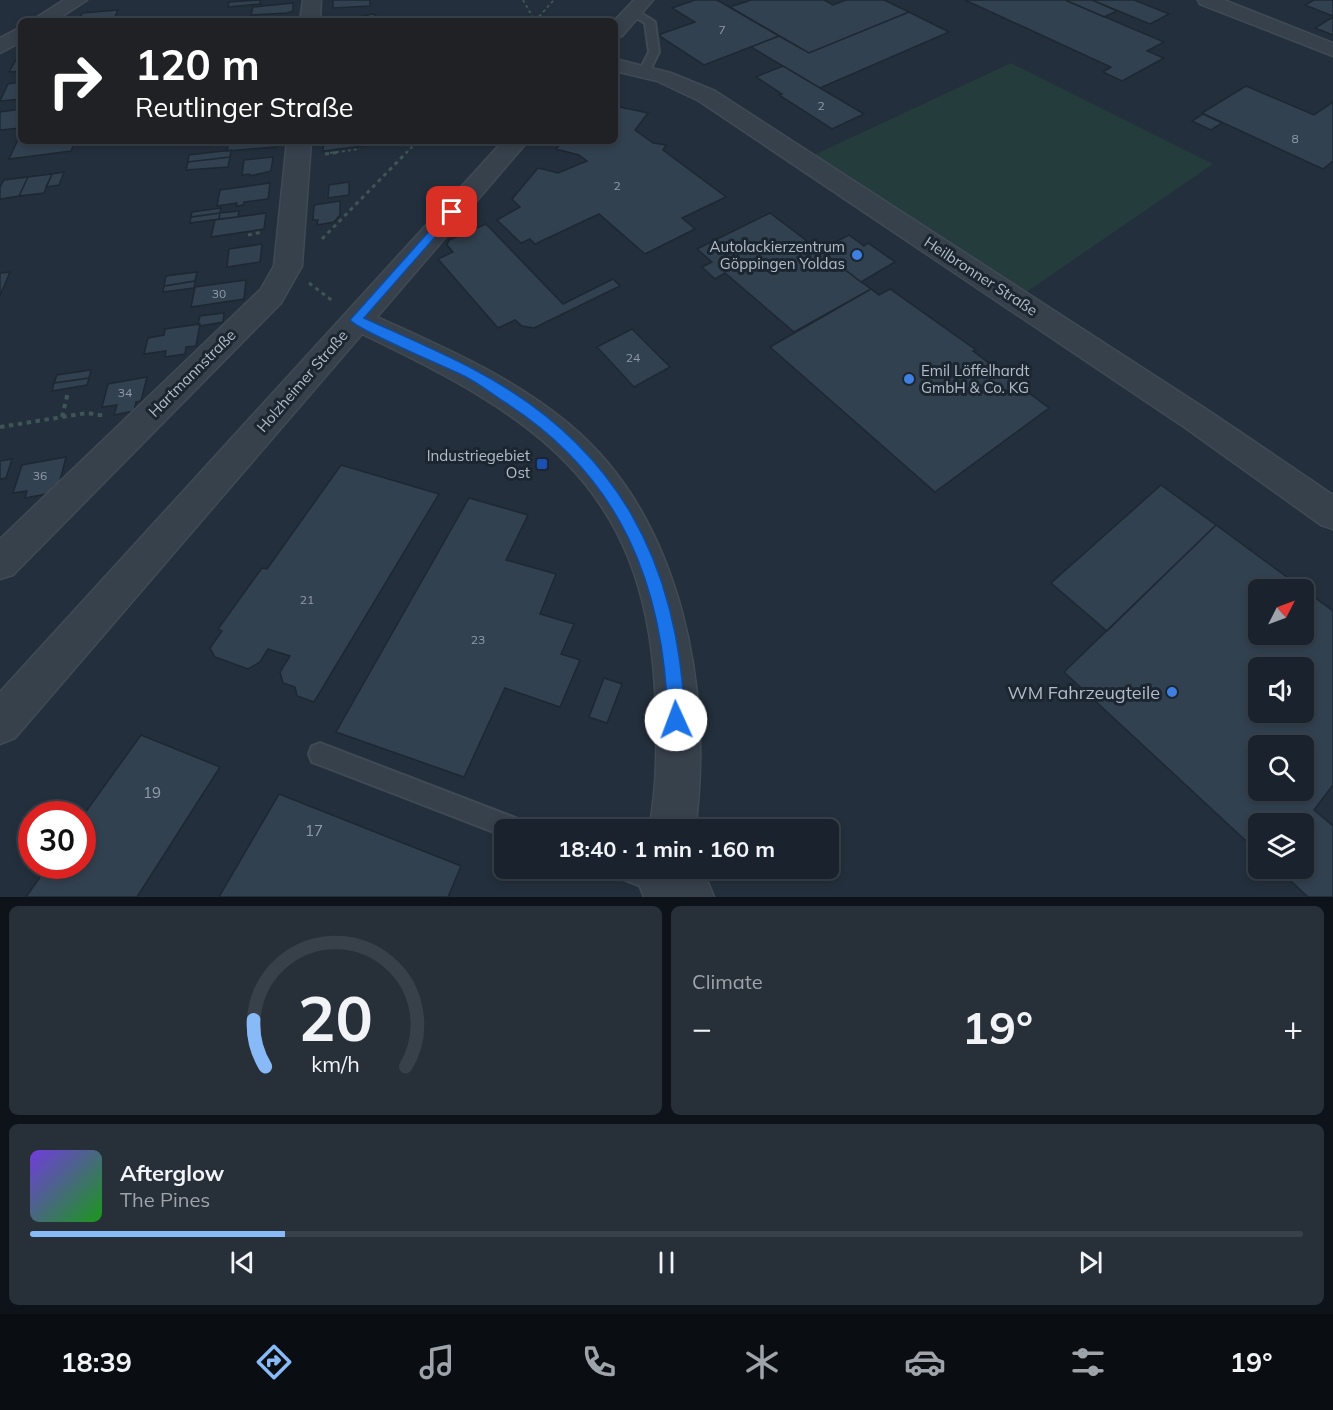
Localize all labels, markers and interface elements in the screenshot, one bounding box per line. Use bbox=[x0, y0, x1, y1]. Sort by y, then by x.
house number: 7 bbox=[718, 22, 726, 37]
text: 120 m bbox=[135, 38, 260, 91]
icon: right bbox=[36, 42, 114, 120]
text: Reutlinger Straße bbox=[135, 90, 353, 124]
house number: 2 bbox=[817, 98, 825, 113]
house number: 8 bbox=[1291, 131, 1299, 146]
house number: 2 bbox=[613, 178, 621, 193]
pin bbox=[426, 186, 477, 237]
icon: arrive bbox=[435, 195, 468, 228]
street label: Heilbronner Straße bbox=[921, 232, 1041, 320]
place label: Autolackierzentrum Göppingen Yoldas bbox=[710, 237, 845, 273]
marker: Autolackierzentrum Göppingen Yoldas bbox=[850, 248, 864, 262]
house number: 30 bbox=[212, 286, 226, 301]
street label: Hartmannstraße bbox=[144, 325, 240, 421]
street label: Holzheimer Straße bbox=[252, 326, 352, 436]
house number: 24 bbox=[626, 350, 640, 365]
place label: Emil Löffelhardt GmbH & Co. KG bbox=[921, 361, 1029, 397]
marker: Emil Löffelhardt GmbH & Co. KG bbox=[902, 372, 916, 386]
house number: 34 bbox=[118, 385, 132, 400]
place label: Industriegebiet Ost bbox=[427, 446, 530, 482]
marker: Industriegebiet Ost bbox=[535, 457, 549, 471]
house number: 36 bbox=[33, 468, 47, 483]
north arrow bbox=[1248, 579, 1314, 645]
map controls bbox=[1248, 579, 1314, 879]
house number: 21 bbox=[300, 592, 314, 607]
house number: 23 bbox=[471, 632, 485, 647]
button: sound bbox=[1248, 657, 1314, 723]
place label: WM Fahrzeugteile bbox=[1008, 681, 1160, 704]
marker: WM Fahrzeugteile bbox=[1165, 685, 1179, 699]
position arrow bbox=[644, 688, 708, 752]
button: search bbox=[1248, 735, 1314, 801]
house number: 19 bbox=[143, 783, 161, 802]
speed limit sign: 30 bbox=[18, 801, 96, 879]
button: layers bbox=[1248, 813, 1314, 879]
house number: 17 bbox=[305, 821, 323, 840]
text: 18:40 · 1 min · 160 m bbox=[558, 835, 775, 863]
text: Climate bbox=[692, 969, 763, 994]
text: 20 bbox=[298, 978, 373, 1057]
text: 19° bbox=[962, 999, 1033, 1055]
text: − bbox=[692, 1007, 712, 1048]
text: + bbox=[1283, 1007, 1303, 1048]
text: km/h bbox=[311, 1051, 360, 1078]
text: Afterglow bbox=[120, 1159, 224, 1187]
text: The Pines bbox=[120, 1187, 210, 1212]
icon: previous bbox=[226, 1246, 259, 1279]
icon: pause bbox=[650, 1246, 683, 1279]
icon: next bbox=[1074, 1246, 1107, 1279]
icon: directions bbox=[253, 1341, 295, 1383]
icon: music bbox=[416, 1341, 458, 1383]
icon: phone bbox=[578, 1341, 620, 1383]
icon: climate bbox=[741, 1341, 783, 1383]
icon: car bbox=[904, 1341, 946, 1383]
icon: filters bbox=[1067, 1341, 1109, 1383]
text: 18:39 bbox=[60, 1345, 132, 1379]
text: 19° bbox=[1230, 1345, 1272, 1379]

